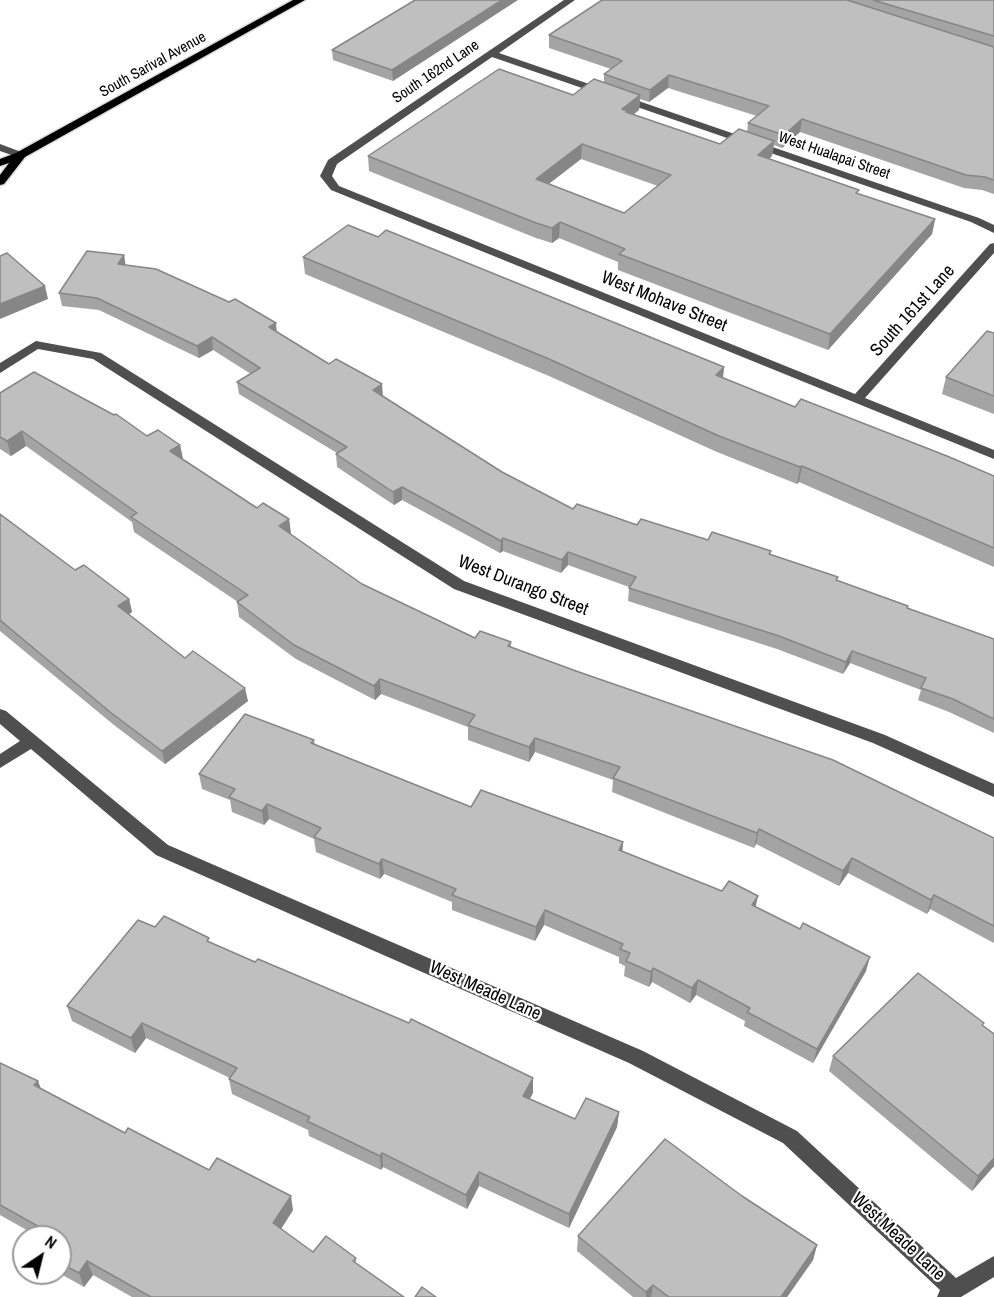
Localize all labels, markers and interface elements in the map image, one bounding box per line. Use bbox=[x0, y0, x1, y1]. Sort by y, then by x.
street label: South Sarival Avenue bbox=[97, 28, 209, 102]
street label: South 162nd Lane bbox=[389, 36, 483, 108]
street label: West Hualapai Street bbox=[776, 128, 892, 184]
street label: South 161st Lane bbox=[866, 261, 960, 361]
street label: West Mohave Street bbox=[598, 267, 730, 337]
street label: West Durango Street bbox=[455, 551, 591, 621]
street label: West Meade Lane bbox=[426, 957, 544, 1025]
street label: West Meade Lane bbox=[847, 1188, 949, 1286]
north arrow bbox=[12, 1225, 72, 1285]
text: N bbox=[41, 1230, 61, 1254]

